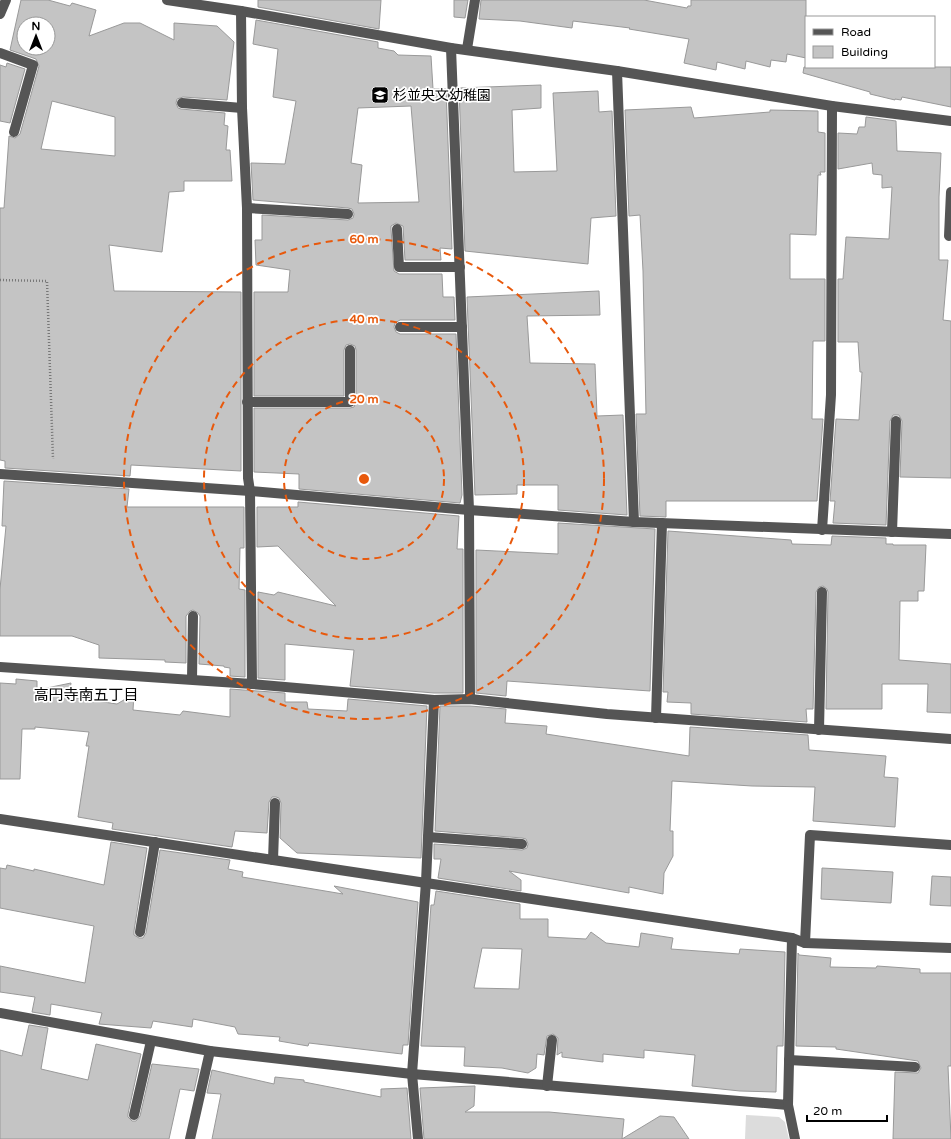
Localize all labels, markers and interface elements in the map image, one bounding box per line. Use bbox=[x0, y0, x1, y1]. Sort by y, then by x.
north arrow bbox=[16, 16, 56, 56]
legend bbox=[805, 16, 935, 68]
text: N bbox=[32, 20, 40, 33]
text: Road bbox=[841, 25, 871, 39]
text: Building bbox=[841, 45, 888, 59]
school or university icon: 杉並央文幼稚園 bbox=[370, 85, 390, 105]
place label: 杉並央文幼稚園 bbox=[393, 87, 491, 104]
text: 60 m bbox=[349, 232, 379, 246]
text: 40 m bbox=[349, 312, 379, 326]
text: 20 m bbox=[349, 392, 379, 406]
centre of rings bbox=[357, 472, 371, 486]
district label: 高円寺南五丁目 bbox=[33, 686, 139, 704]
scale bar bbox=[807, 1097, 887, 1123]
text: 20 m bbox=[813, 1104, 842, 1118]

